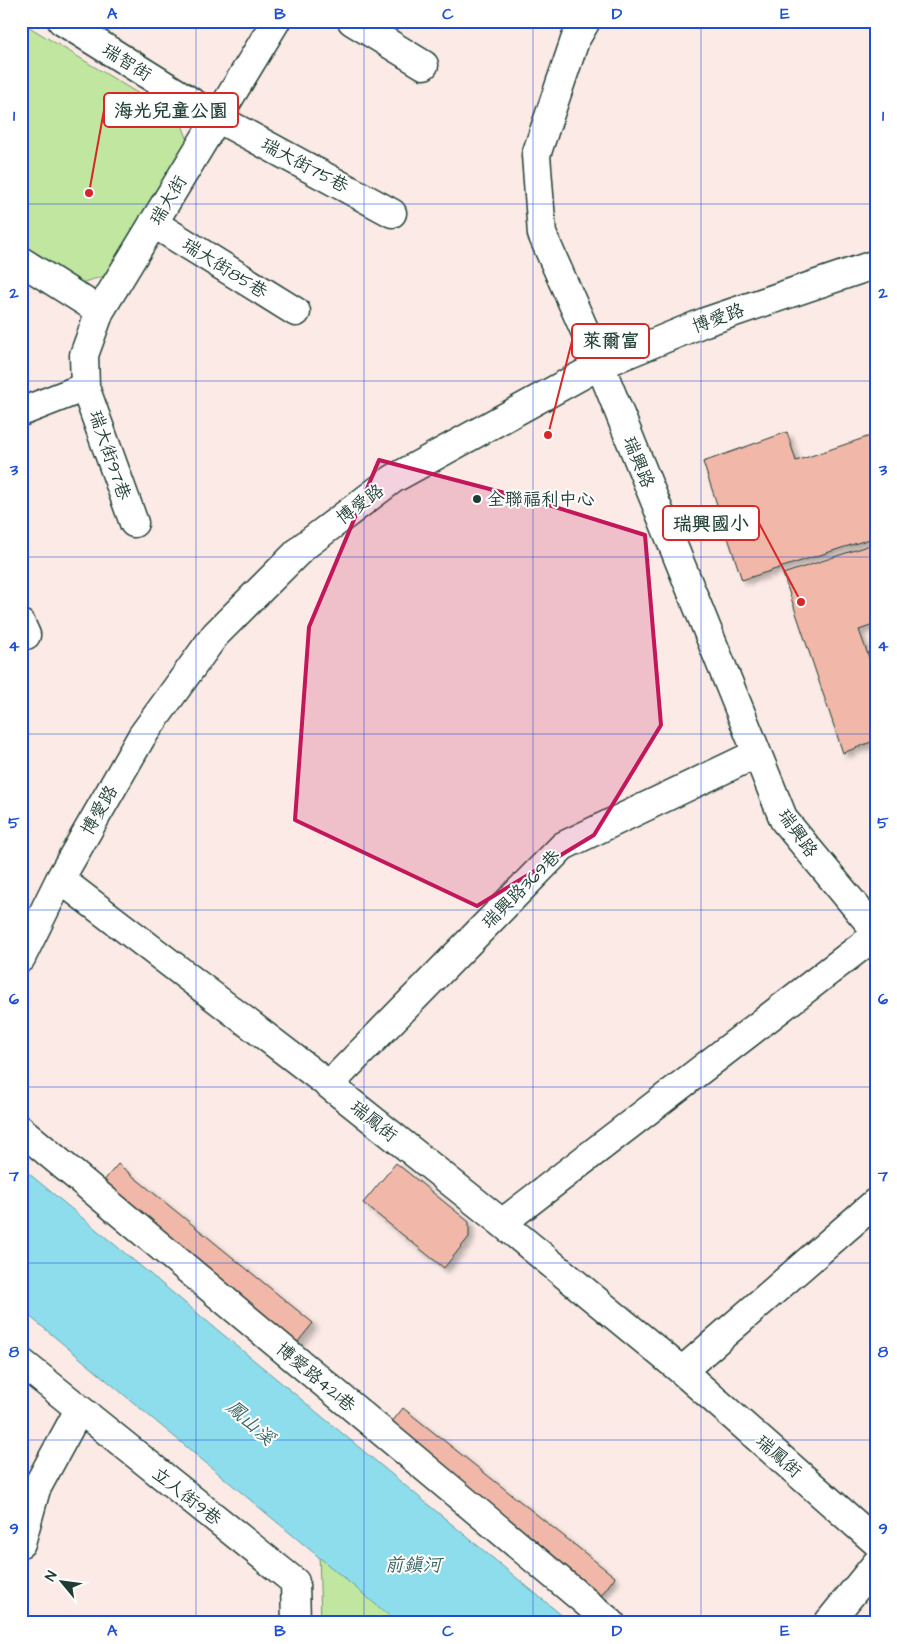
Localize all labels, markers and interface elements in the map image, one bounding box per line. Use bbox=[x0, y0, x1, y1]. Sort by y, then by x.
text: A bbox=[107, 3, 118, 25]
text: B bbox=[274, 3, 286, 25]
text: C bbox=[442, 3, 454, 25]
text: D bbox=[612, 3, 623, 25]
text: E bbox=[780, 3, 790, 25]
street label: 瑞智街 bbox=[97, 38, 156, 87]
callout: 海光兒童公園 bbox=[104, 93, 238, 127]
text: 海光兒童公園 bbox=[114, 98, 228, 125]
text: 1 bbox=[13, 105, 16, 127]
text: 1 bbox=[882, 105, 885, 127]
street label: 瑞大街75巷 bbox=[257, 132, 353, 199]
street label: 瑞大街 bbox=[144, 171, 193, 230]
street label: 瑞大街85巷 bbox=[177, 232, 272, 305]
text: 2 bbox=[8, 282, 19, 304]
text: 2 bbox=[877, 282, 888, 304]
street label: 博愛路 bbox=[689, 297, 748, 339]
callout: 萊爾富 bbox=[572, 324, 649, 358]
text: 萊爾富 bbox=[582, 328, 640, 355]
street label: 瑞大街97巷 bbox=[83, 407, 137, 503]
street label: 瑞興路 bbox=[617, 432, 660, 492]
text: 3 bbox=[9, 459, 19, 481]
text: 3 bbox=[878, 459, 888, 481]
street label: 博愛路 bbox=[331, 478, 389, 531]
place label: 全聯福利中心 bbox=[487, 487, 595, 512]
marker: 全聯福利中心 bbox=[471, 493, 483, 505]
callout: 瑞興國小 bbox=[663, 506, 759, 540]
text: 瑞興國小 bbox=[673, 511, 749, 538]
text: 4 bbox=[9, 635, 20, 657]
text: 4 bbox=[878, 635, 889, 657]
street label: 博愛路 bbox=[75, 781, 124, 840]
street label: 瑞興路 bbox=[772, 804, 823, 863]
text: 5 bbox=[8, 812, 20, 834]
text: 5 bbox=[877, 812, 889, 834]
street label: 瑞興路369巷 bbox=[476, 844, 567, 935]
text: 6 bbox=[9, 988, 19, 1010]
text: 6 bbox=[878, 988, 888, 1010]
street label: 瑞鳳街 bbox=[345, 1095, 403, 1148]
text: 7 bbox=[8, 1165, 19, 1187]
text: 7 bbox=[877, 1165, 888, 1187]
street label: 博愛路421巷 bbox=[271, 1337, 361, 1418]
text: 8 bbox=[9, 1341, 20, 1363]
text: 8 bbox=[878, 1341, 889, 1363]
water label: 鳳山溪 bbox=[219, 1394, 281, 1453]
street label: 瑞鳳街 bbox=[750, 1429, 807, 1484]
street label: 立人街9巷 bbox=[147, 1461, 227, 1532]
text: 9 bbox=[9, 1518, 19, 1540]
text: 9 bbox=[878, 1518, 888, 1540]
water label: 前鎮河 bbox=[384, 1552, 444, 1579]
north arrow bbox=[38, 1556, 88, 1606]
text: N bbox=[41, 1567, 62, 1585]
text: A bbox=[107, 1620, 118, 1642]
text: B bbox=[274, 1620, 286, 1642]
text: C bbox=[442, 1620, 454, 1642]
text: D bbox=[612, 1620, 623, 1642]
text: E bbox=[780, 1620, 790, 1642]

